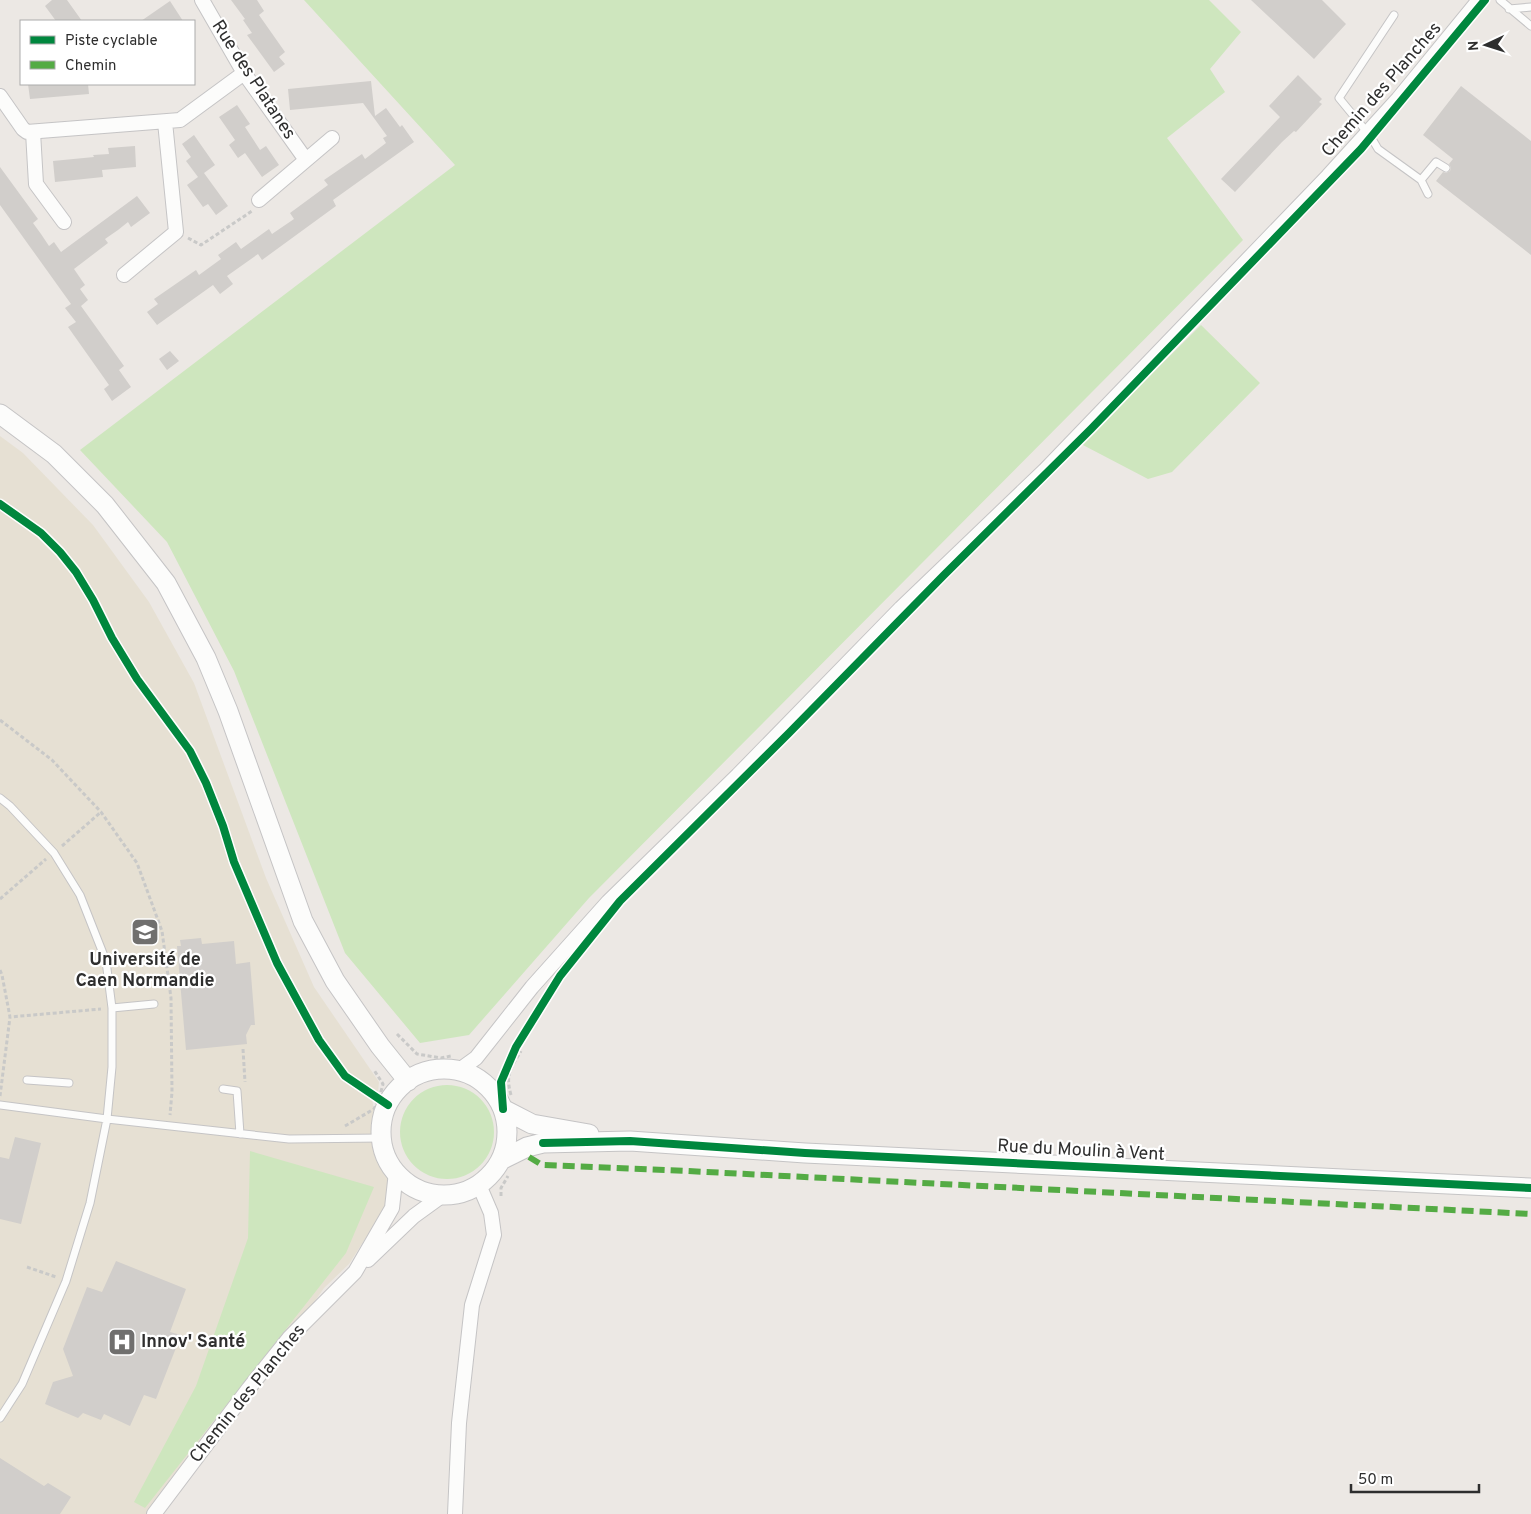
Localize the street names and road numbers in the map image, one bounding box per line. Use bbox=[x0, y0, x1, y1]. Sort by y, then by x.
street label: Rue des Platanes bbox=[206, 16, 300, 144]
street label: Chemin des Planches bbox=[1317, 18, 1447, 162]
street label: Rue du Moulin à Vent bbox=[997, 1135, 1165, 1167]
street label: Chemin des Planches bbox=[185, 1320, 311, 1468]

